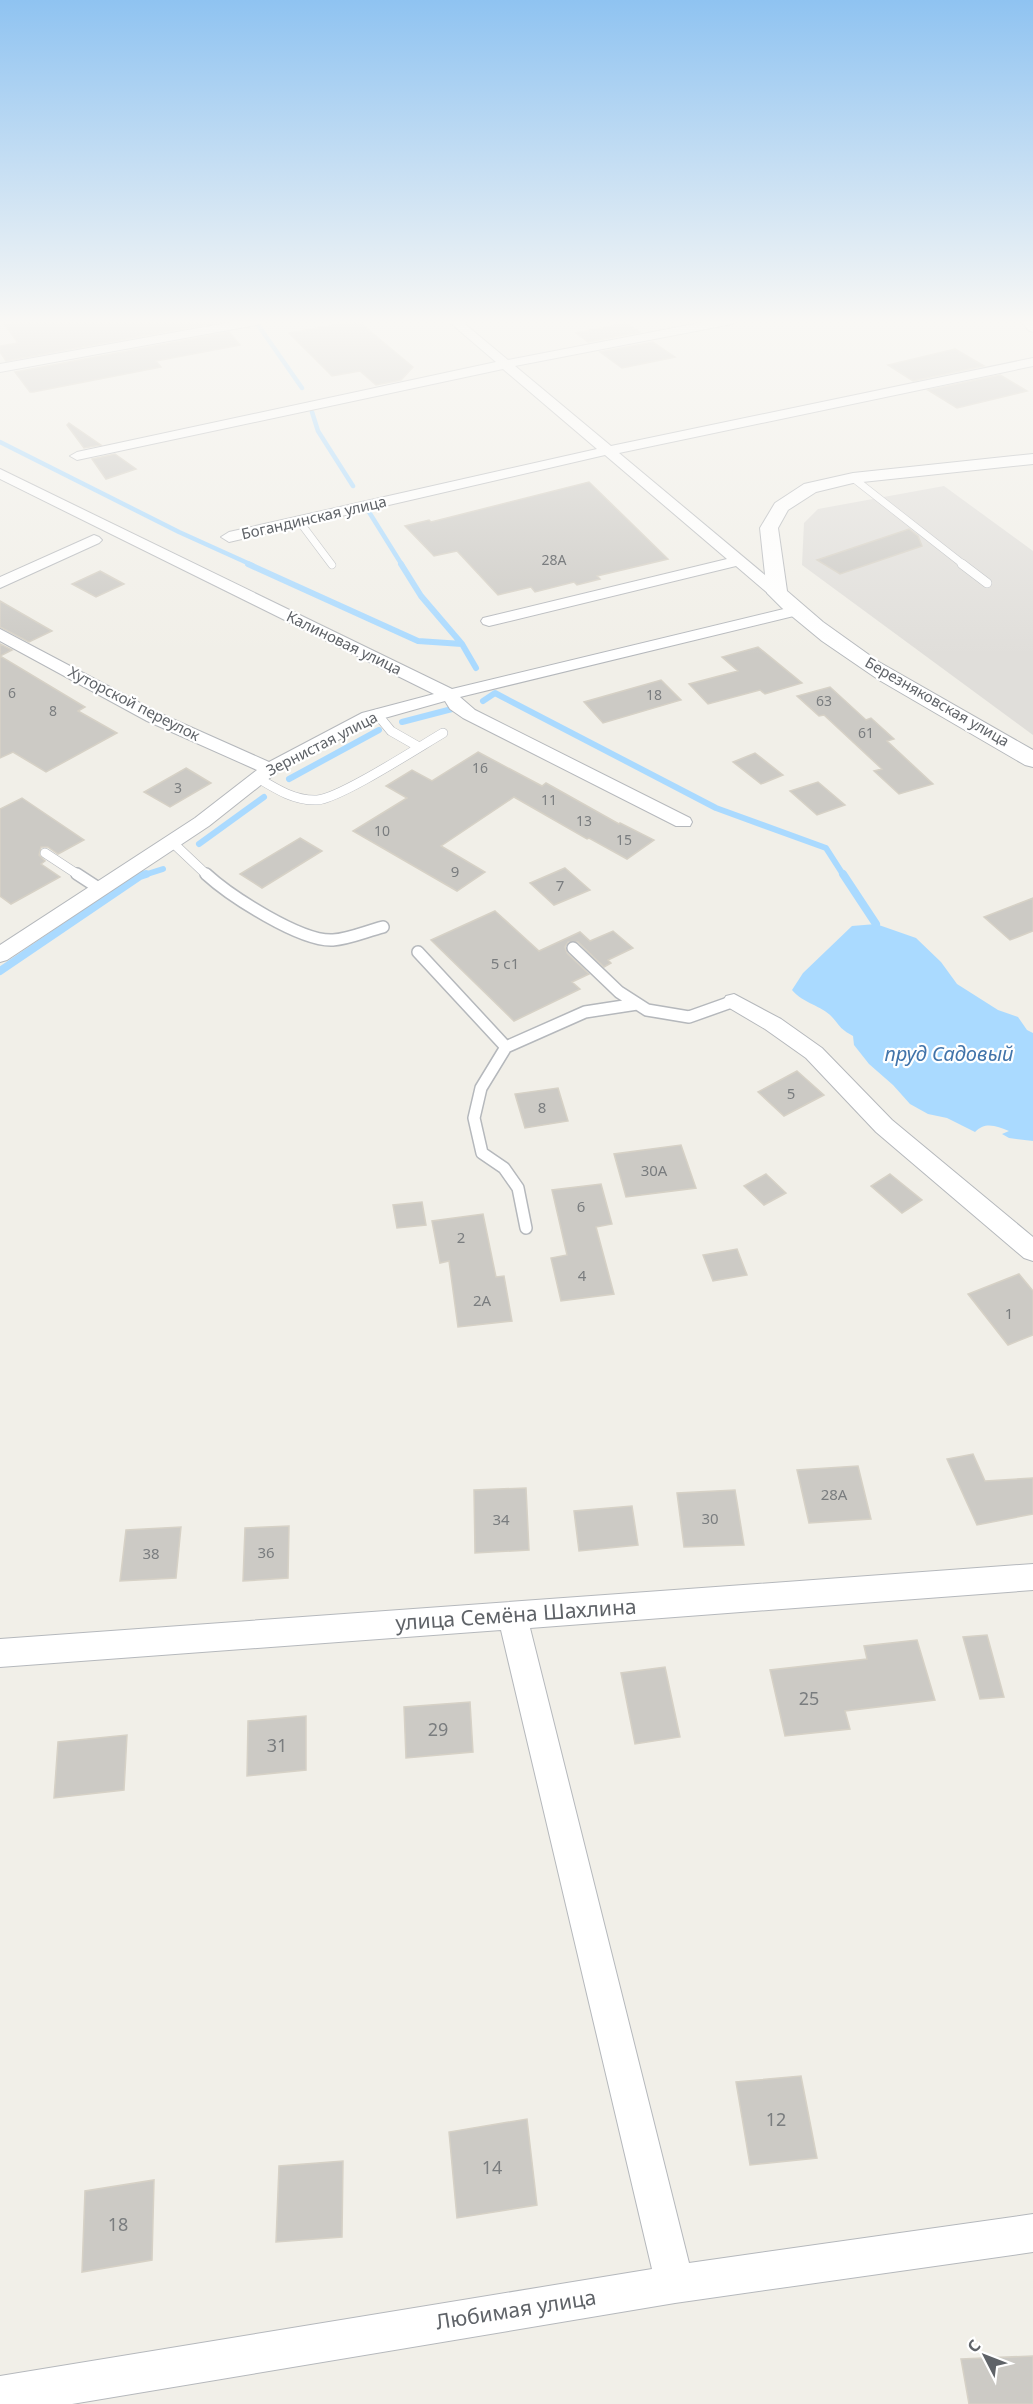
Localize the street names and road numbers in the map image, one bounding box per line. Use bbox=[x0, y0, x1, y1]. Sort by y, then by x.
street label: Богандинская улица bbox=[239, 491, 388, 543]
street label: Калиновая улица bbox=[284, 606, 405, 679]
street label: Березняковская улица bbox=[862, 652, 1013, 751]
street label: Хуторской переулок bbox=[65, 661, 204, 745]
street label: Зернистая улица bbox=[262, 706, 381, 780]
street label: улица Семёна Шахлина bbox=[395, 1592, 637, 1636]
street label: Любимая улица bbox=[434, 2283, 598, 2336]

